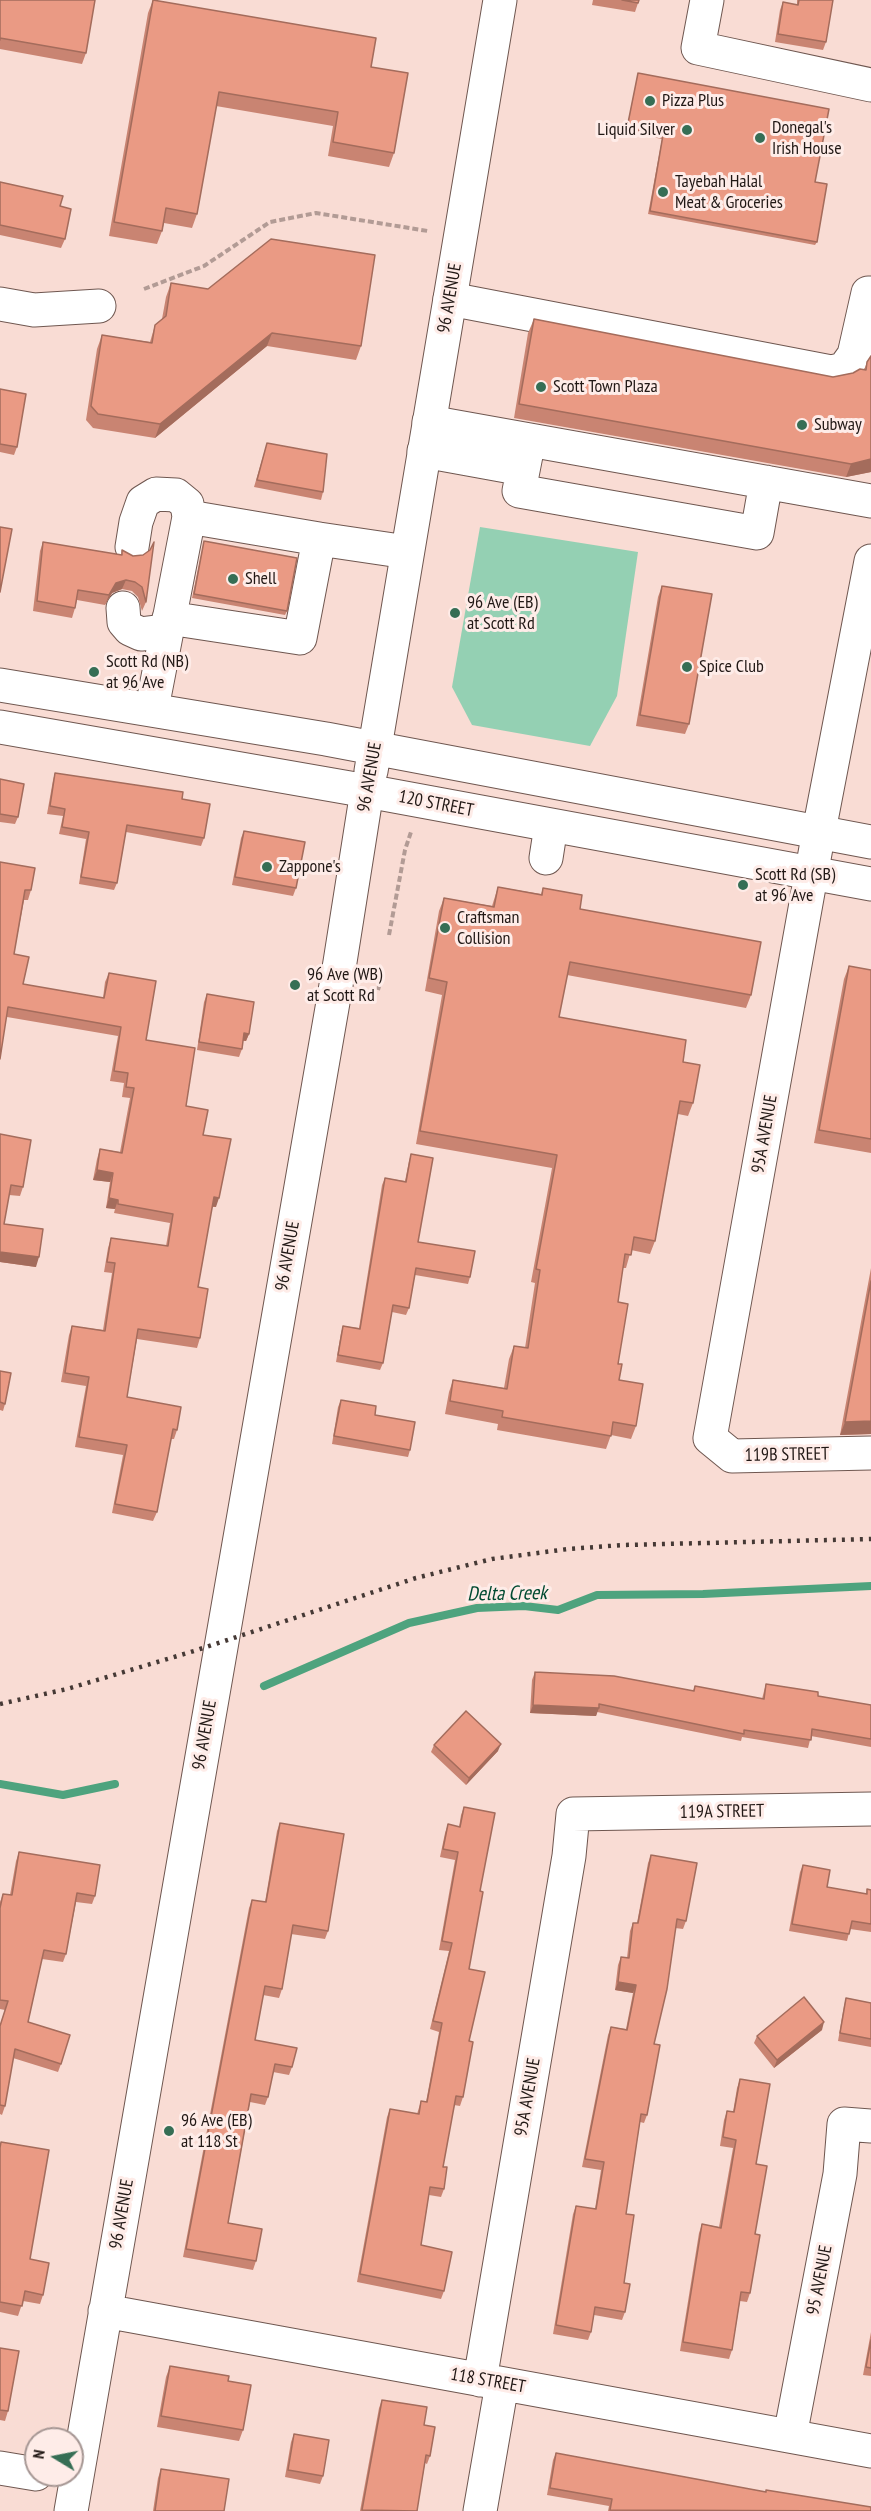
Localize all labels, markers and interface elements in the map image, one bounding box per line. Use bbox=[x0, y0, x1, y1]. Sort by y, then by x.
place label: Pizza Plus bbox=[662, 90, 724, 112]
marker: Pizza Plus bbox=[643, 94, 657, 108]
place label: Donegal's Irish House bbox=[772, 117, 842, 160]
place label: Liquid Silver bbox=[597, 119, 675, 141]
marker: Liquid Silver bbox=[680, 123, 694, 137]
marker: Donegal's Irish House bbox=[753, 131, 767, 145]
place label: Tayebah Halal Meat & Groceries bbox=[675, 171, 783, 213]
marker: Tayebah Halal Meat & Groceries bbox=[656, 185, 670, 199]
street label: 96 AVENUE bbox=[433, 261, 467, 335]
place label: Scott Town Plaza bbox=[553, 376, 658, 398]
marker: Scott Town Plaza bbox=[534, 380, 548, 394]
place label: Subway bbox=[814, 414, 862, 436]
marker: Subway bbox=[795, 418, 809, 432]
place label: Shell bbox=[245, 568, 276, 590]
marker: Shell bbox=[226, 572, 240, 586]
place label: 96 Ave (EB) at Scott Rd bbox=[467, 592, 538, 634]
marker: 96 Ave (EB) at Scott Rd bbox=[448, 606, 462, 620]
place label: Scott Rd (NB) at 96 Ave bbox=[106, 651, 188, 694]
place label: Spice Club bbox=[699, 656, 764, 678]
marker: Spice Club bbox=[680, 660, 694, 674]
marker: Scott Rd (NB) at 96 Ave bbox=[87, 665, 101, 679]
street label: 96 AVENUE bbox=[353, 740, 387, 814]
street label: 120 STREET bbox=[397, 786, 475, 822]
place label: Zappone's bbox=[279, 856, 341, 878]
marker: Zappone's bbox=[260, 860, 274, 874]
place label: Scott Rd (SB) at 96 Ave bbox=[755, 864, 835, 906]
marker: Scott Rd (SB) at 96 Ave bbox=[736, 878, 750, 892]
place label: Craftsman Collision bbox=[457, 907, 519, 950]
marker: Craftsman Collision bbox=[438, 921, 452, 935]
place label: 96 Ave (WB) at Scott Rd bbox=[307, 964, 382, 1006]
marker: 96 Ave (WB) at Scott Rd bbox=[288, 978, 302, 992]
street label: 95A AVENUE bbox=[747, 1093, 783, 1175]
street label: 96 AVENUE bbox=[271, 1219, 305, 1293]
street label: 119B STREET bbox=[745, 1443, 829, 1467]
water label: Delta Creek bbox=[467, 1581, 547, 1607]
street label: 96 AVENUE bbox=[188, 1698, 222, 1772]
street label: 119A STREET bbox=[680, 1800, 764, 1824]
street label: 95A AVENUE bbox=[510, 2056, 546, 2138]
place label: 96 Ave (EB) at 118 St bbox=[181, 2110, 252, 2152]
marker: 96 Ave (EB) at 118 St bbox=[162, 2124, 176, 2138]
street label: 96 AVENUE bbox=[105, 2177, 139, 2251]
street label: 95 AVENUE bbox=[803, 2243, 837, 2317]
street label: 118 STREET bbox=[449, 2364, 527, 2398]
north arrow bbox=[24, 2427, 84, 2487]
text: N bbox=[28, 2448, 49, 2460]

